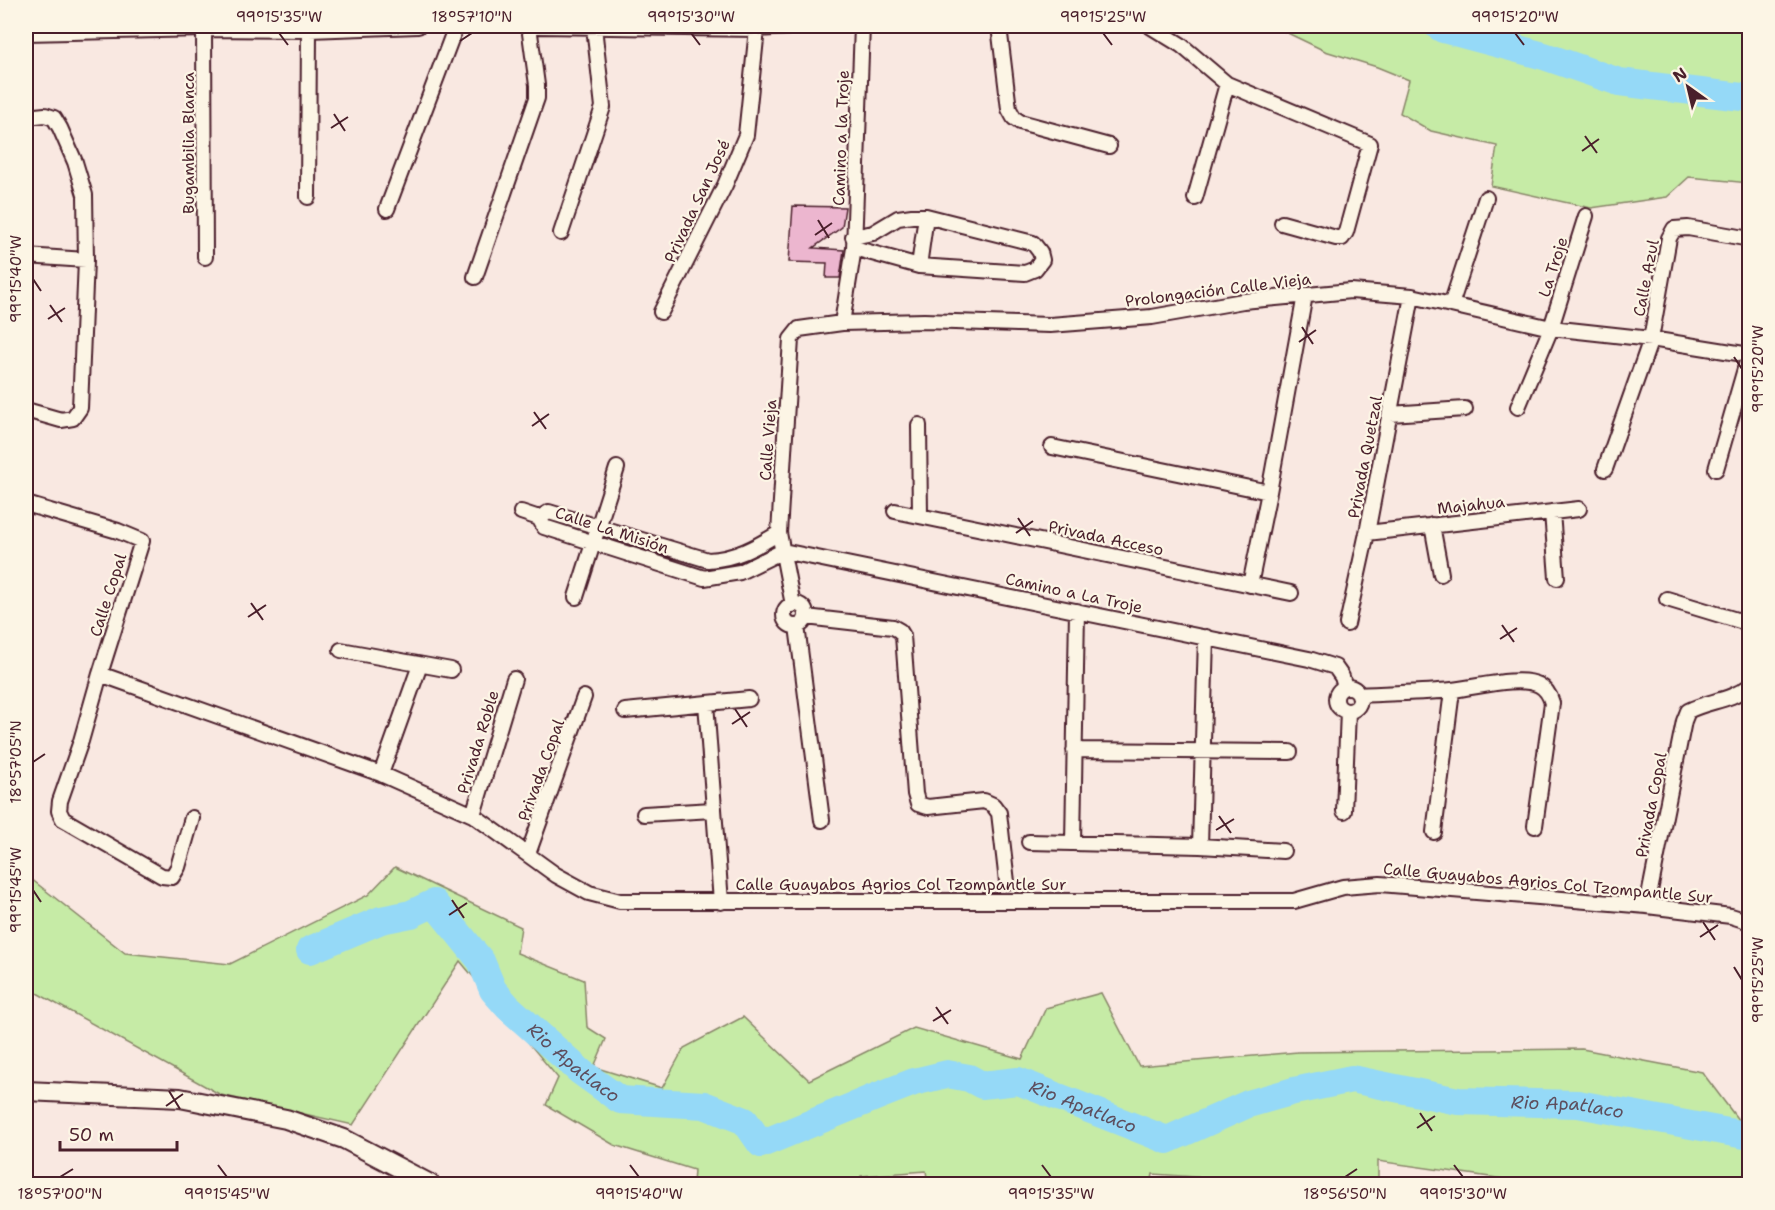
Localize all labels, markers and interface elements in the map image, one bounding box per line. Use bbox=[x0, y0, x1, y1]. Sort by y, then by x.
text: 99°15'35"W bbox=[236, 7, 322, 27]
text: 18°57'10"N bbox=[432, 7, 512, 27]
text: 99°15'30"W bbox=[647, 7, 735, 27]
text: 99°15'25"W bbox=[1060, 7, 1146, 27]
text: 99°15'20"W bbox=[1471, 7, 1559, 27]
north arrow bbox=[1658, 57, 1718, 117]
text: N bbox=[1669, 63, 1691, 87]
street label: Camino a la Troje bbox=[828, 70, 854, 206]
street label: Bugambilia Blanca bbox=[178, 72, 199, 214]
street label: Privada San José bbox=[659, 136, 735, 266]
street label: La Troje bbox=[1533, 234, 1573, 300]
text: 99°15'40"W bbox=[6, 235, 26, 323]
street label: Calle Azul bbox=[1628, 238, 1664, 318]
street label: Prolongación Calle Vieja bbox=[1124, 268, 1312, 312]
text: 99°15'20"W bbox=[1748, 325, 1768, 413]
street label: Privada Quetzal bbox=[1343, 394, 1387, 520]
street label: Calle Vieja bbox=[755, 399, 781, 481]
street label: Majahua bbox=[1436, 491, 1506, 519]
street label: Calle La Misión bbox=[553, 502, 672, 558]
street label: Privada Acceso bbox=[1046, 516, 1166, 560]
street label: Calle Copal bbox=[85, 551, 131, 639]
street label: Camino a La Troje bbox=[1003, 568, 1145, 618]
street label: Privada Roble bbox=[452, 688, 504, 796]
street label: Privada Copal bbox=[513, 716, 569, 824]
text: 18°57'05"N bbox=[6, 720, 26, 804]
street label: Privada Copal bbox=[1630, 750, 1672, 860]
text: 99°15'45"W bbox=[6, 847, 26, 933]
street label: Calle Guayabos Agrios Col Tzompantle Sur bbox=[1382, 858, 1714, 908]
street label: Calle Guayabos Agrios Col Tzompantle Sur bbox=[736, 874, 1067, 895]
text: 99°15'25"W bbox=[1748, 937, 1768, 1023]
water label: Rio Apatlaco bbox=[522, 1018, 625, 1108]
water label: Rio Apatlaco bbox=[1026, 1075, 1140, 1139]
water label: Rio Apatlaco bbox=[1511, 1090, 1626, 1124]
scale bar bbox=[60, 1114, 177, 1152]
text: 50 m bbox=[69, 1123, 114, 1147]
text: 18°57'00"N bbox=[18, 1184, 102, 1204]
text: 99°15'45"W bbox=[184, 1184, 270, 1204]
text: 99°15'40"W bbox=[595, 1184, 683, 1204]
text: 99°15'35"W bbox=[1008, 1184, 1094, 1204]
text: 18°56'50"N bbox=[1303, 1184, 1387, 1204]
text: 99°15'30"W bbox=[1419, 1184, 1507, 1204]

